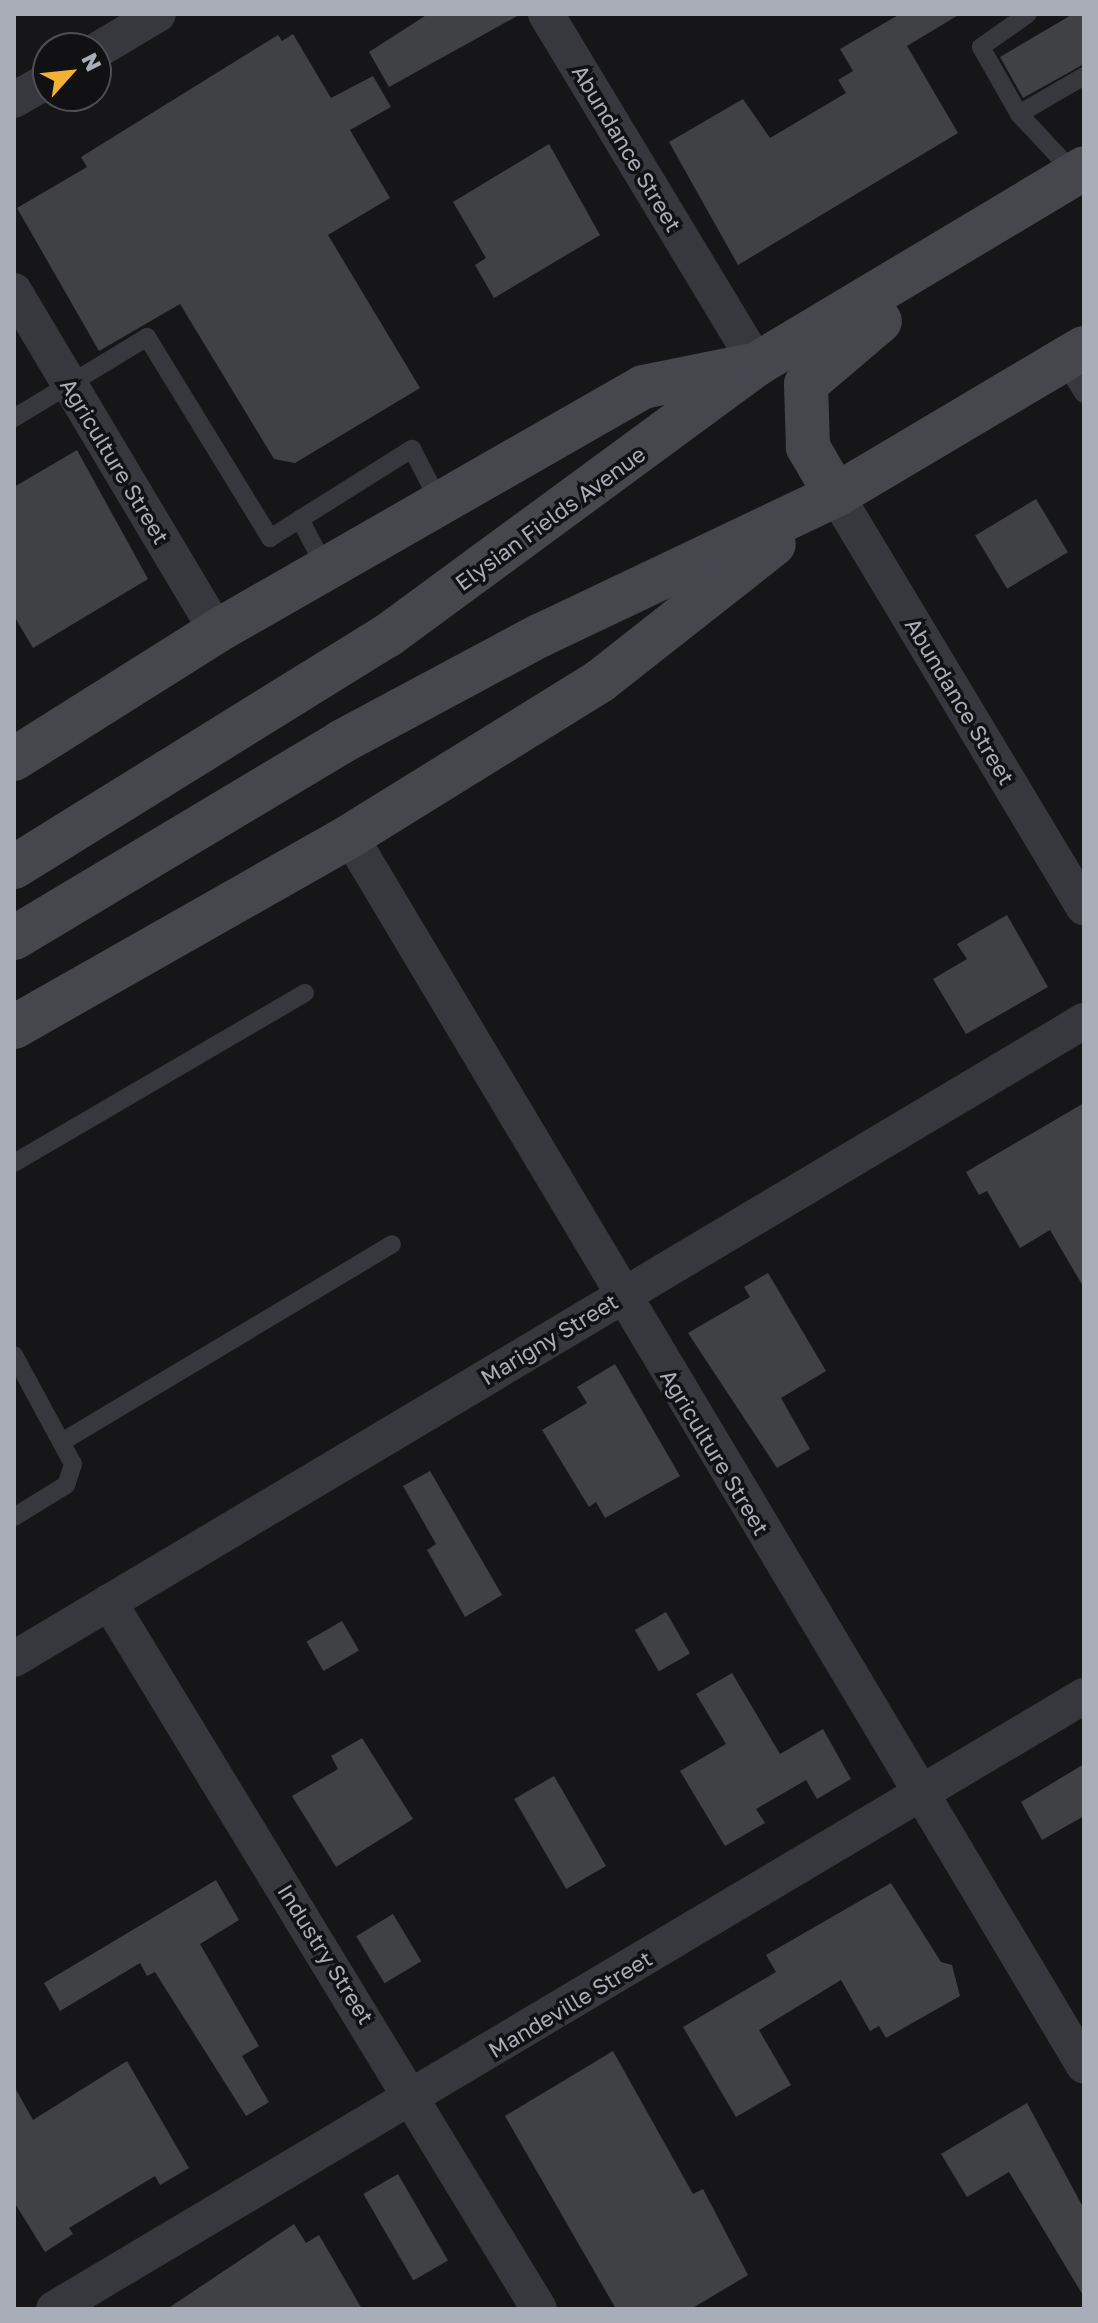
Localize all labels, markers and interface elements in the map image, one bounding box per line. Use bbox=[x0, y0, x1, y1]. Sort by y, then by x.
north arrow bbox=[32, 32, 112, 112]
text: N bbox=[76, 48, 108, 75]
street label: Abundance Street bbox=[567, 60, 687, 236]
street label: Agriculture Street bbox=[55, 374, 175, 548]
street label: Elysian Fields Avenue bbox=[450, 440, 650, 596]
street label: Abundance Street bbox=[900, 613, 1020, 789]
street label: Marigny Street bbox=[476, 1288, 622, 1390]
street label: Agriculture Street bbox=[655, 1365, 775, 1539]
street label: Industry Street bbox=[272, 1879, 380, 2029]
street label: Mandeville Street bbox=[483, 1945, 657, 2063]

